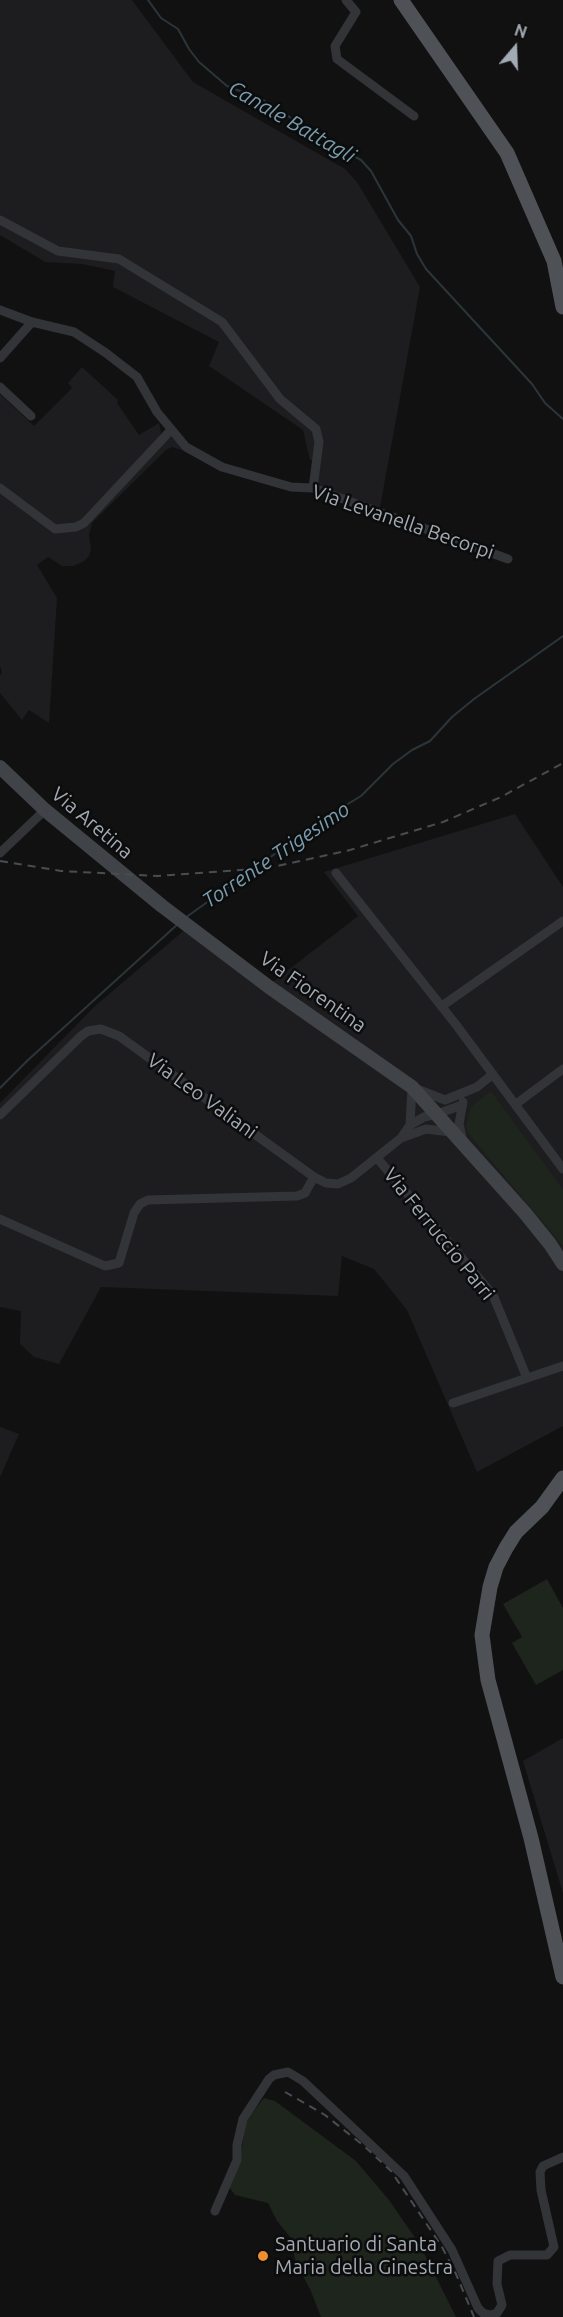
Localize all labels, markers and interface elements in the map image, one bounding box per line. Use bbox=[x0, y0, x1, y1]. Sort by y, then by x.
north arrow bbox=[485, 18, 545, 78]
text: N bbox=[512, 21, 529, 41]
water label: Canale Battagli bbox=[224, 75, 360, 169]
street label: Via Levanella Becorpi bbox=[309, 480, 497, 564]
street label: Via Aretina bbox=[46, 782, 138, 864]
water label: Torrente Trigesimo bbox=[198, 796, 354, 914]
street label: Via Fiorentina bbox=[255, 946, 371, 1038]
street label: Via Leo Valiani bbox=[142, 1048, 262, 1144]
street label: Via Ferruccio Parri bbox=[378, 1163, 500, 1305]
place label: Santuario di Santa Maria della Ginestra bbox=[275, 2232, 453, 2279]
marker: Santuario di Santa Maria della Ginestra bbox=[256, 2249, 270, 2263]

